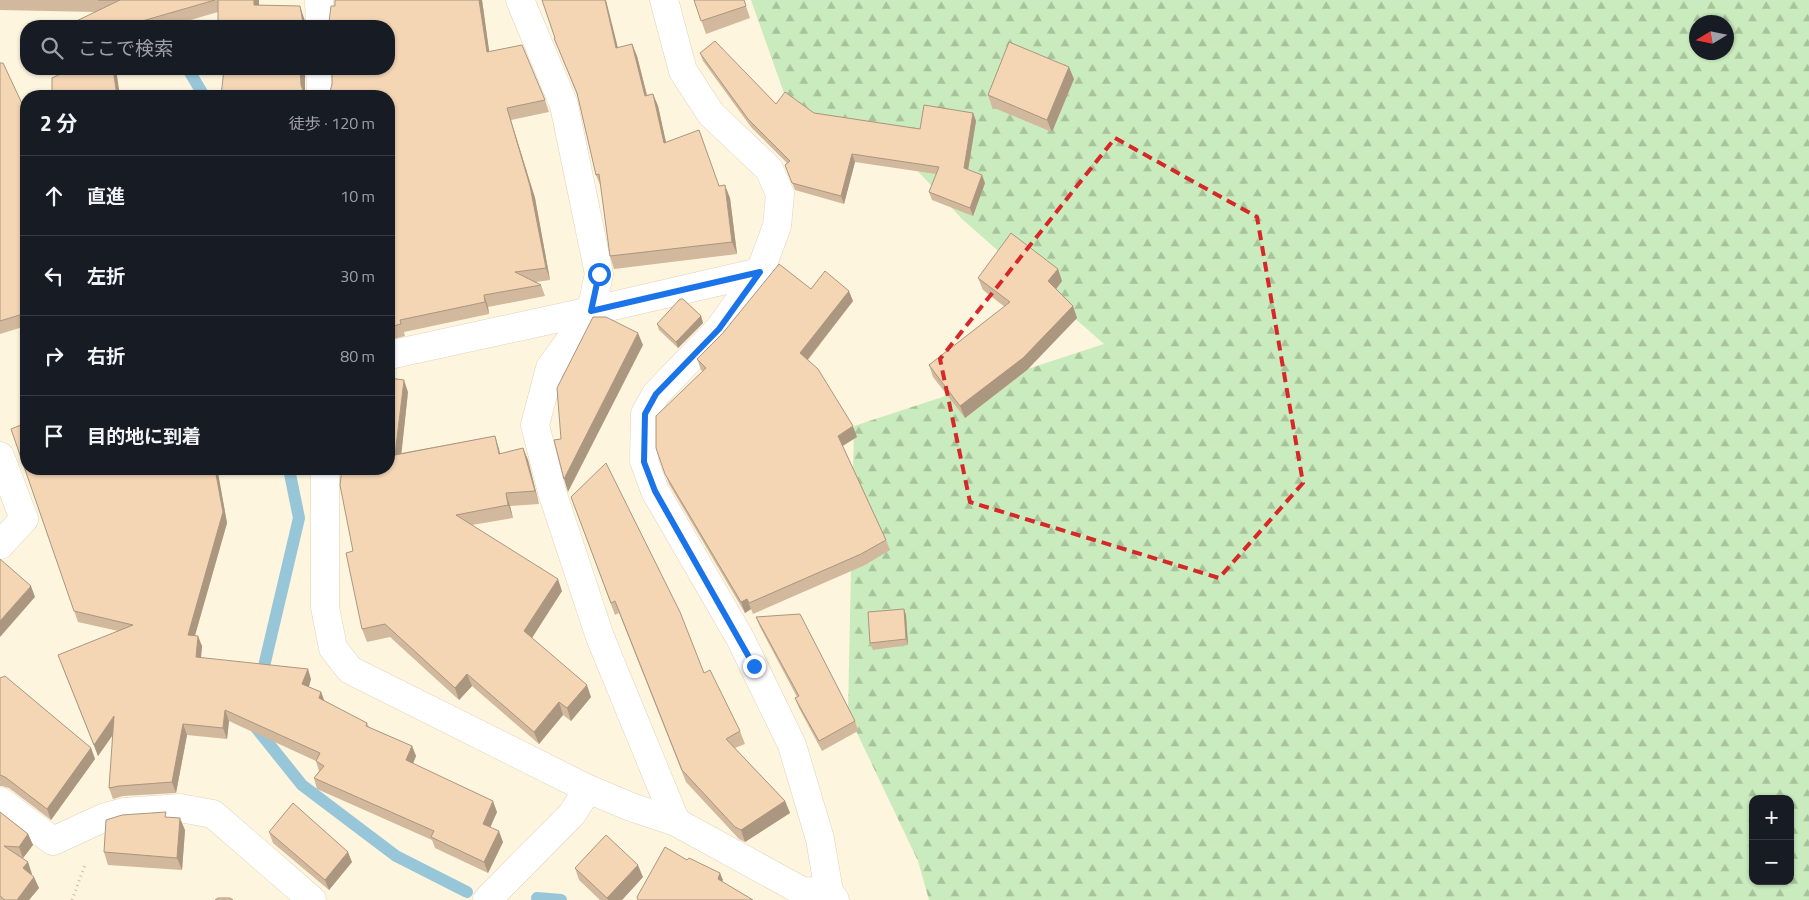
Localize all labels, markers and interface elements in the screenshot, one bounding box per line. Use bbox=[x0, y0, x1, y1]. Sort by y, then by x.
north arrow bbox=[1689, 15, 1734, 60]
search box bbox=[20, 20, 395, 75]
text: ここで検索 bbox=[78, 33, 173, 62]
icon: search bbox=[38, 34, 66, 62]
text: 2 分 bbox=[40, 107, 77, 139]
text: 徒歩 · 120 m bbox=[289, 111, 375, 135]
text: 直進 bbox=[87, 181, 125, 210]
icon: ahead bbox=[40, 182, 68, 210]
text: 10 m bbox=[340, 184, 375, 208]
text: 左折 bbox=[87, 261, 125, 290]
icon: left bbox=[40, 262, 68, 290]
route start bbox=[588, 263, 611, 286]
text: 30 m bbox=[340, 264, 375, 288]
text: 右折 bbox=[87, 341, 125, 370]
icon: right bbox=[40, 342, 68, 370]
text: 80 m bbox=[340, 344, 375, 368]
text: 目的地に到着 bbox=[87, 421, 201, 450]
icon: arrive bbox=[40, 422, 68, 450]
route end bbox=[743, 655, 766, 678]
map controls bbox=[1749, 795, 1794, 885]
button: + bbox=[1749, 795, 1794, 840]
button: − bbox=[1749, 840, 1794, 885]

